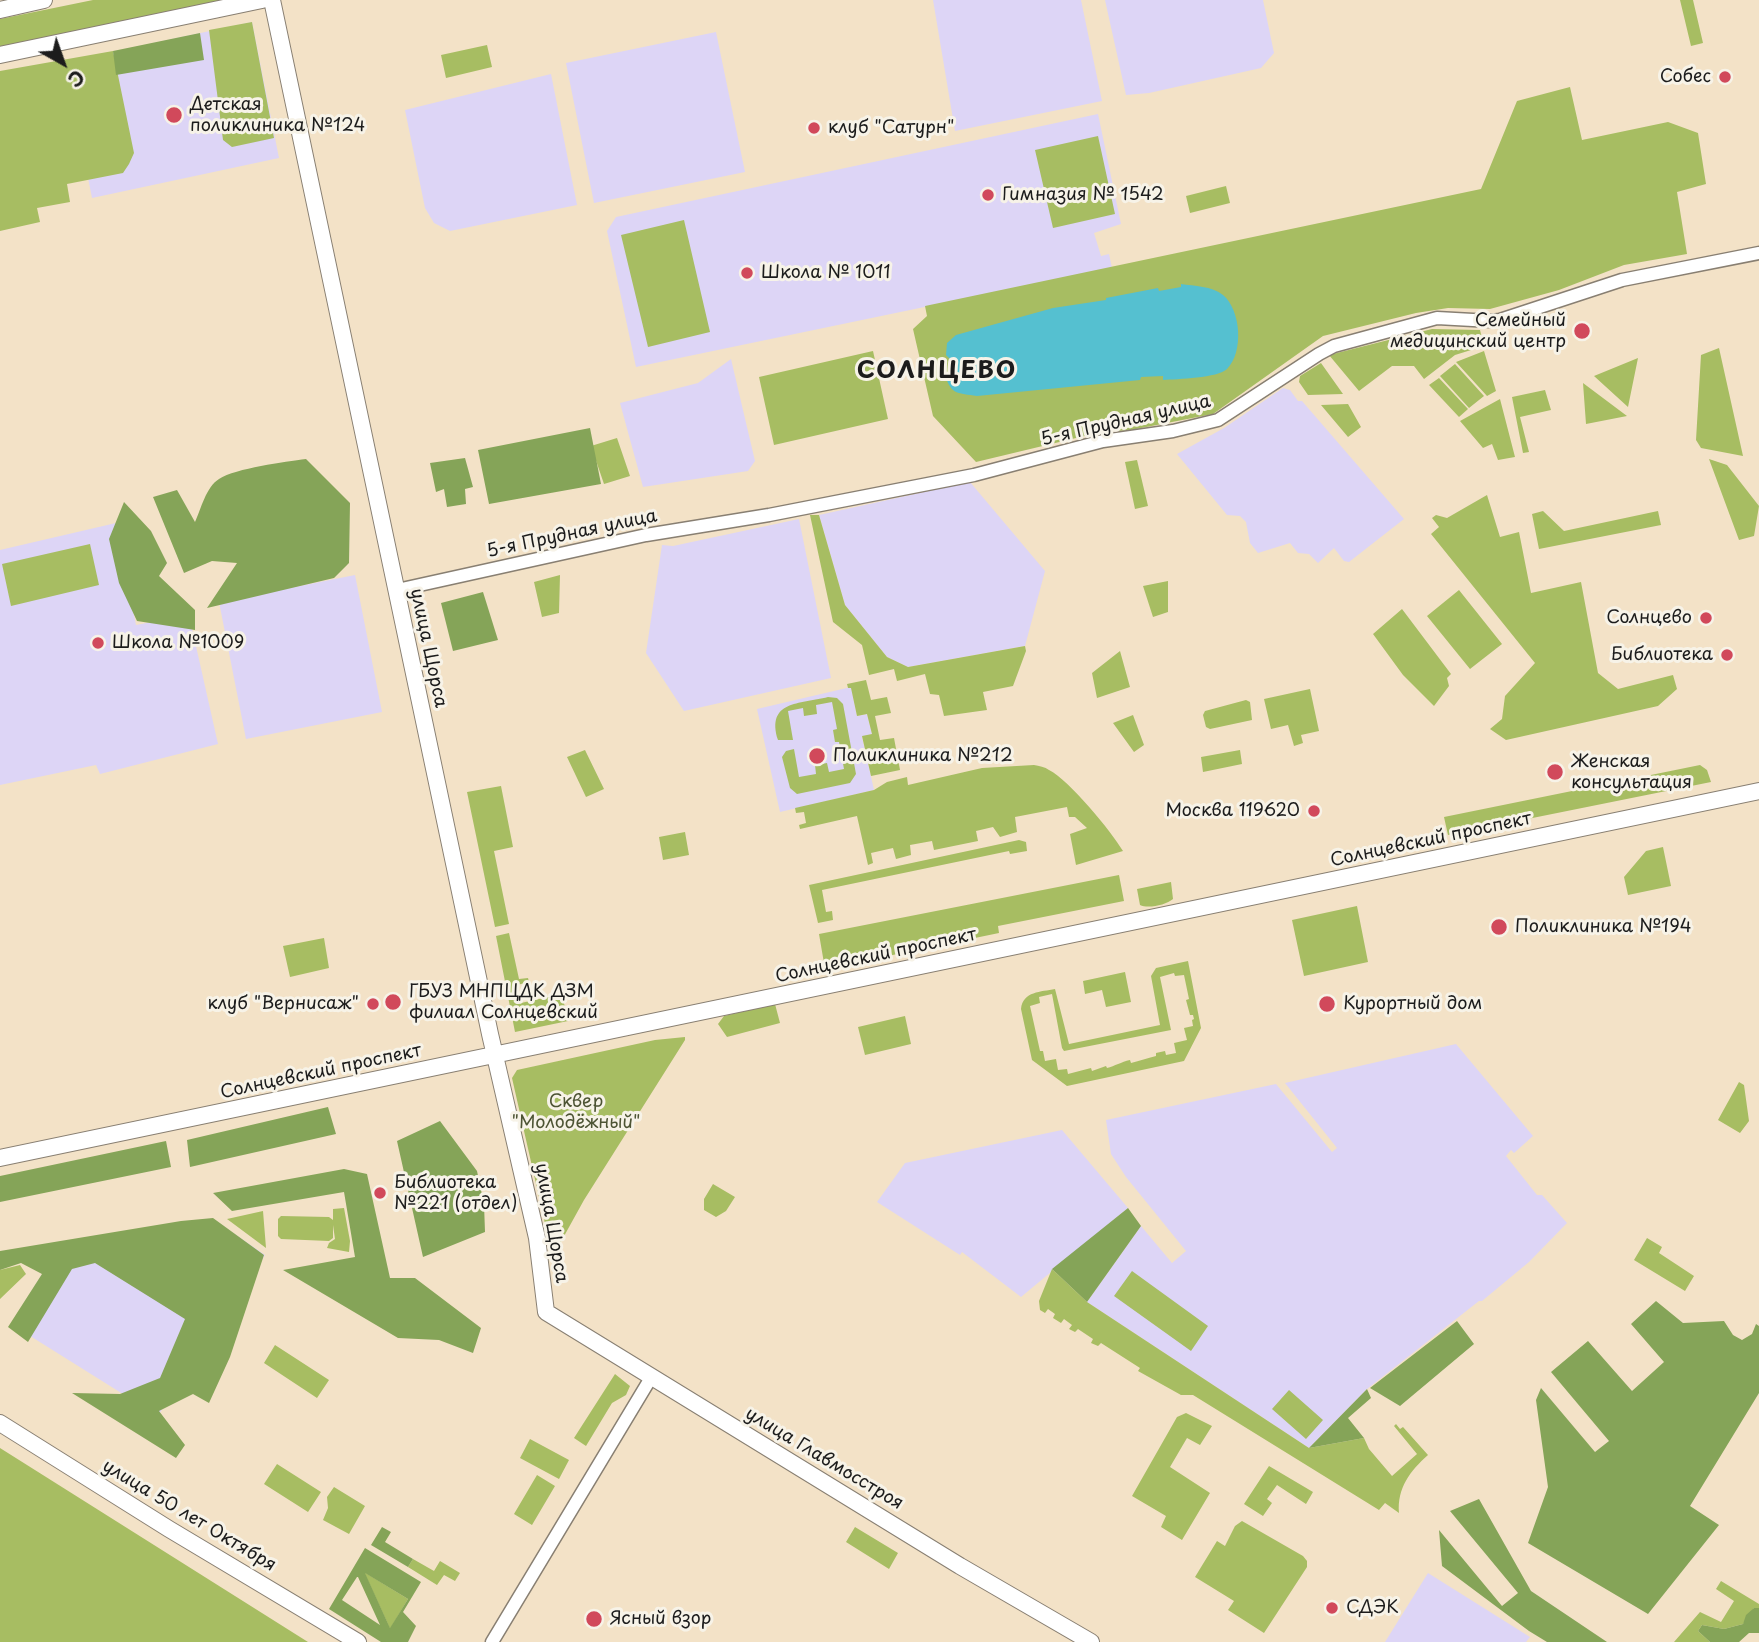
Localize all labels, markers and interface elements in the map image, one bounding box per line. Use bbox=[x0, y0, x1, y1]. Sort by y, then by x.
north arrow bbox=[28, 28, 98, 98]
text: С bbox=[62, 64, 91, 94]
place label: Собес bbox=[1660, 66, 1711, 88]
marker: Собес bbox=[1717, 69, 1733, 85]
place label: Детская поликлиника №124 bbox=[190, 94, 365, 136]
marker: Детская поликлиника №124 bbox=[164, 105, 184, 125]
place label: клуб "Сатурн" bbox=[828, 117, 955, 139]
marker: клуб "Сатурн" bbox=[806, 120, 822, 136]
place label: Гимназия № 1542 bbox=[1002, 184, 1164, 206]
marker: Гимназия № 1542 bbox=[980, 187, 996, 203]
place label: Школа № 1011 bbox=[761, 262, 890, 284]
marker: Школа № 1011 bbox=[739, 265, 755, 281]
place label: Семейный медицинский центр bbox=[1390, 310, 1566, 352]
marker: Семейный медицинский центр bbox=[1572, 321, 1592, 341]
district label: СОЛНЦЕВО bbox=[858, 357, 1016, 385]
street label: 5-я Прудная улица bbox=[1039, 391, 1213, 451]
street label: 5-я Прудная улица bbox=[485, 505, 659, 563]
street label: улица Щорса bbox=[405, 586, 451, 710]
place label: Солнцево bbox=[1606, 607, 1692, 629]
marker: Солнцево bbox=[1698, 610, 1714, 626]
place label: Школа №1009 bbox=[112, 632, 244, 654]
marker: Школа №1009 bbox=[90, 635, 106, 651]
place label: Библиотека bbox=[1611, 644, 1713, 666]
marker: Библиотека bbox=[1719, 647, 1735, 663]
place label: Поликлиника №212 bbox=[833, 745, 1013, 767]
marker: Поликлиника №212 bbox=[807, 746, 827, 766]
place label: Женская консультация bbox=[1571, 751, 1692, 794]
marker: Женская консультация bbox=[1545, 762, 1565, 782]
place label: Москва 119620 bbox=[1165, 800, 1300, 822]
marker: Москва 119620 bbox=[1306, 803, 1322, 819]
street label: Солнцевский проспект bbox=[1329, 808, 1533, 872]
place label: Поликлиника №194 bbox=[1515, 916, 1692, 938]
marker: Поликлиника №194 bbox=[1489, 917, 1509, 937]
street label: Солнцевский проспект bbox=[774, 924, 978, 988]
place label: ГБУЗ МНПЦДК ДЗМ филиал Солнцевский bbox=[409, 981, 598, 1024]
marker: ГБУЗ МНПЦДК ДЗМ филиал Солнцевский bbox=[383, 992, 403, 1012]
place label: клуб "Вернисаж" bbox=[207, 993, 359, 1015]
place label: Курортный дом bbox=[1343, 993, 1482, 1015]
marker: Курортный дом bbox=[1317, 994, 1337, 1014]
marker: клуб "Вернисаж" bbox=[365, 996, 381, 1012]
street label: Солнцевский проспект bbox=[219, 1040, 423, 1104]
park label: Сквер "Молодёжный" bbox=[511, 1091, 641, 1134]
street label: улица Щорса bbox=[530, 1161, 572, 1285]
place label: Библиотека №221 (отдел) bbox=[394, 1172, 517, 1214]
marker: Библиотека №221 (отдел) bbox=[372, 1185, 388, 1201]
street label: улица Главмосстроя bbox=[741, 1403, 907, 1515]
street label: улица 50 лет Октября bbox=[98, 1456, 280, 1576]
place label: СДЭК bbox=[1346, 1597, 1399, 1619]
marker: СДЭК bbox=[1324, 1600, 1340, 1616]
place label: Ясный взор bbox=[610, 1608, 711, 1630]
marker: Ясный взор bbox=[584, 1609, 604, 1629]

